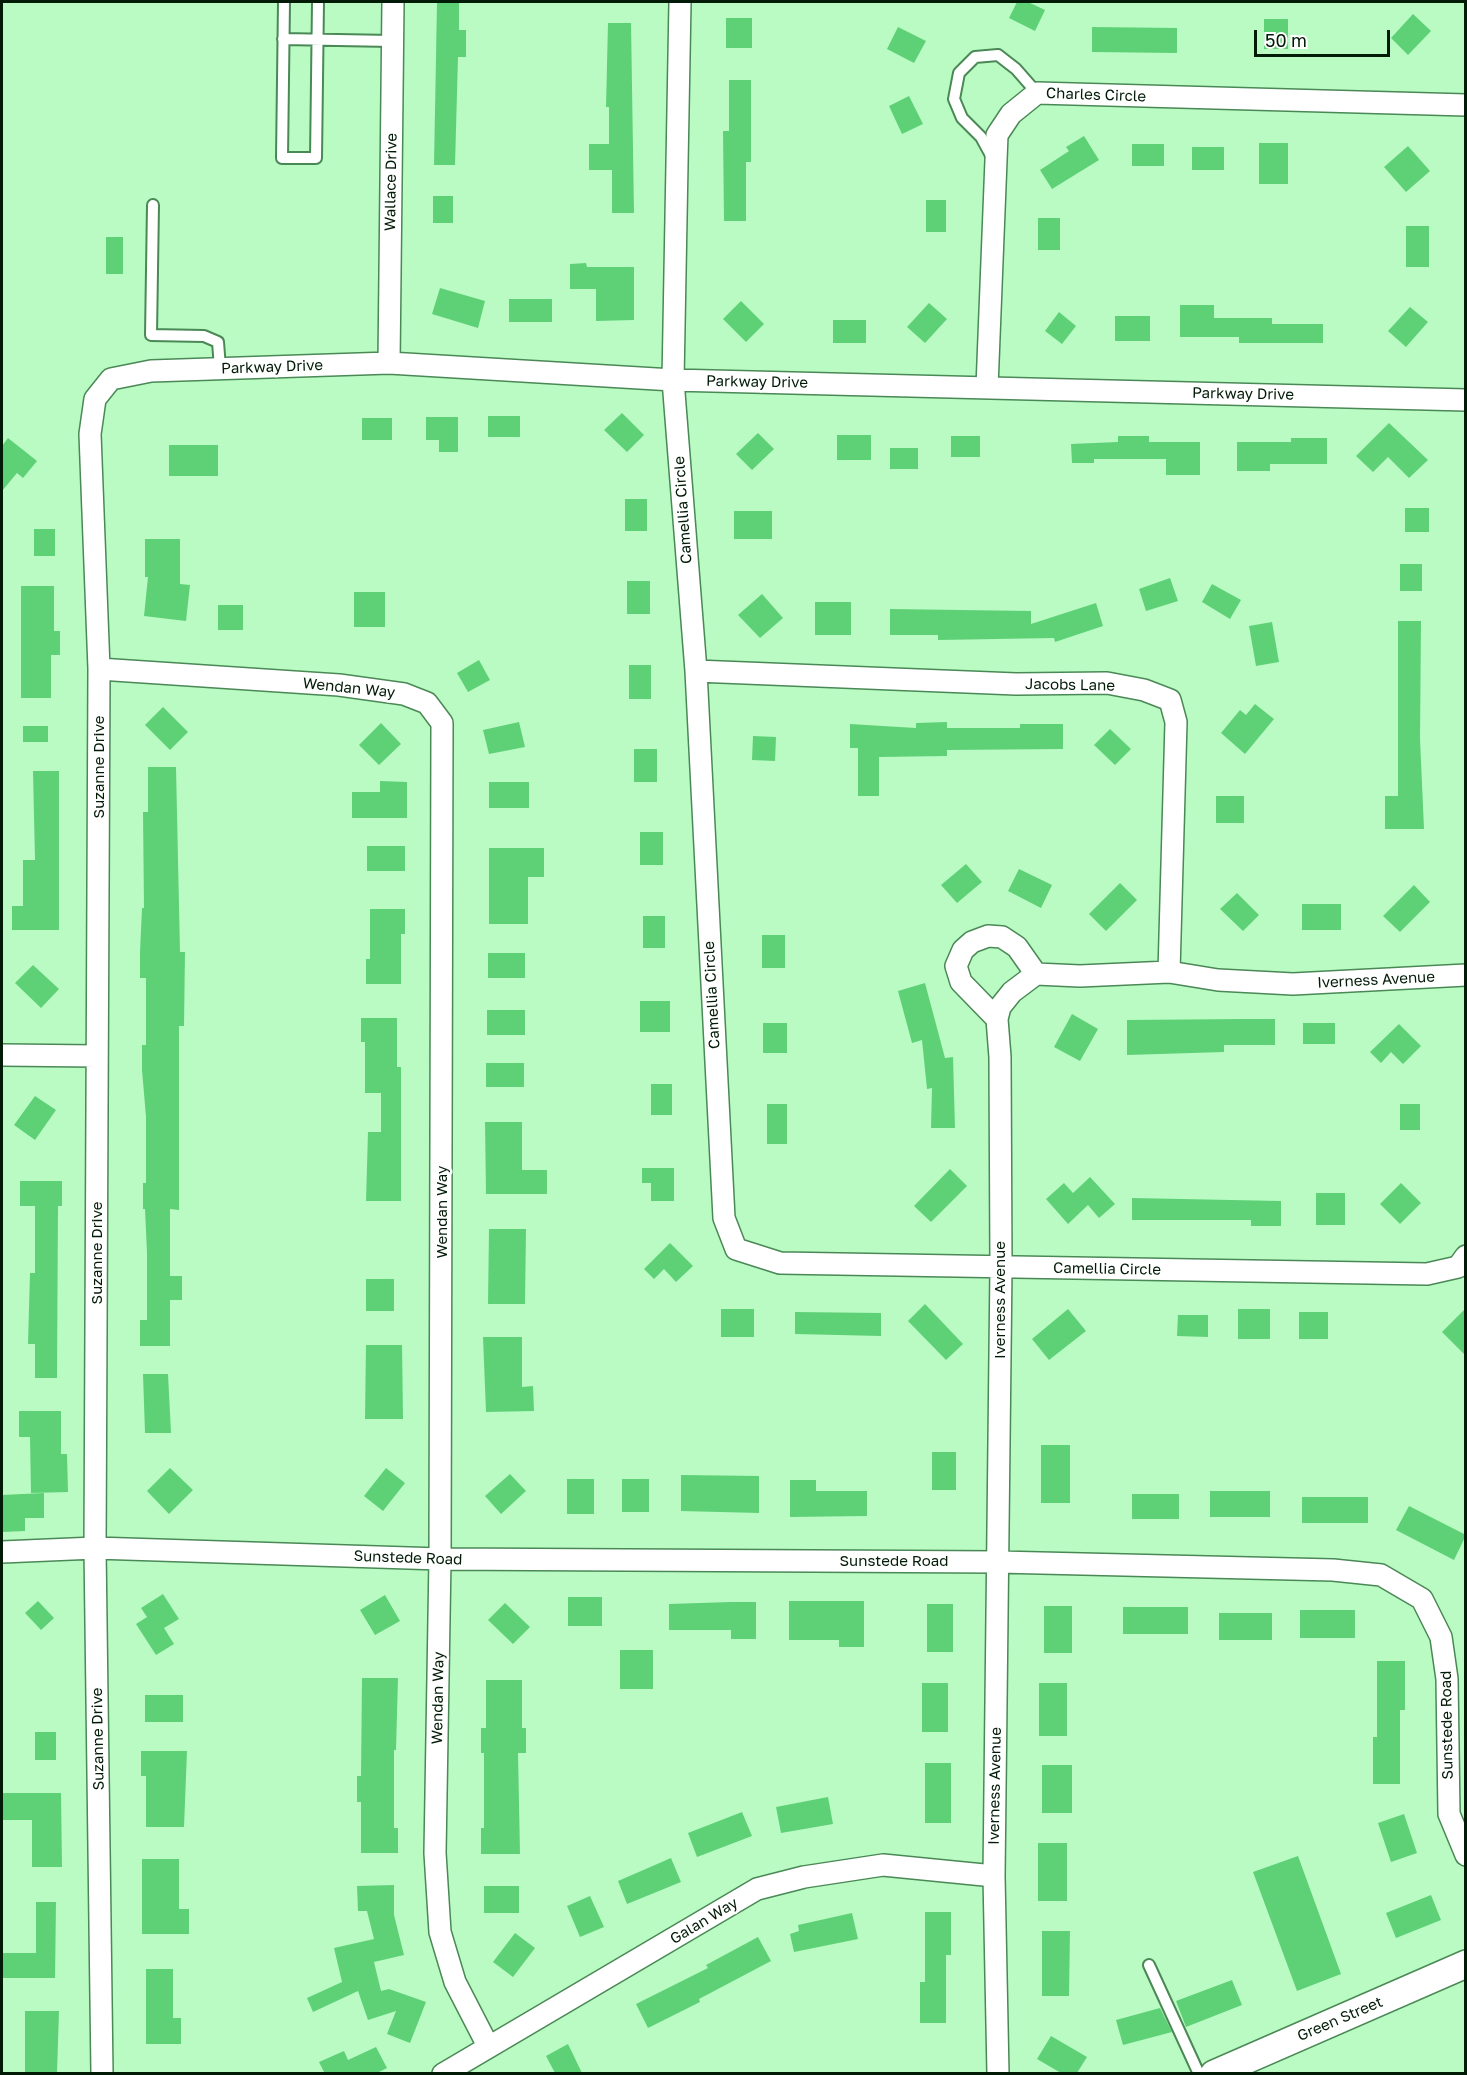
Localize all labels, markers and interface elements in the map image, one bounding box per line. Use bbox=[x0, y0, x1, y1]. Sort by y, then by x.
scale bar bbox=[1257, 18, 1394, 56]
text: 50 m bbox=[1265, 29, 1307, 51]
street label: Charles Circle bbox=[1046, 84, 1146, 106]
street label: Wallace Drive bbox=[381, 133, 401, 231]
street label: Parkway Drive bbox=[221, 356, 323, 378]
street label: Parkway Drive bbox=[706, 372, 808, 392]
street label: Parkway Drive bbox=[1192, 384, 1294, 404]
street label: Camellia Circle bbox=[670, 456, 696, 564]
street label: Wendan Way bbox=[302, 674, 396, 702]
street label: Jacobs Lane bbox=[1025, 675, 1115, 695]
street label: Suzanne Drive bbox=[90, 716, 108, 818]
street label: Camellia Circle bbox=[700, 941, 724, 1049]
street label: Iverness Avenue bbox=[1317, 968, 1435, 992]
street label: Wendan Way bbox=[433, 1166, 451, 1258]
street label: Suzanne Drive bbox=[88, 1202, 106, 1304]
street label: Iverness Avenue bbox=[991, 1241, 1009, 1359]
street label: Camellia Circle bbox=[1053, 1259, 1161, 1279]
street label: Sunstede Road bbox=[353, 1547, 463, 1569]
street label: Sunstede Road bbox=[840, 1552, 948, 1570]
street label: Wendan Way bbox=[428, 1651, 448, 1745]
street label: Sunstede Road bbox=[1437, 1670, 1457, 1780]
street label: Suzanne Drive bbox=[88, 1687, 108, 1791]
street label: Iverness Avenue bbox=[985, 1727, 1005, 1845]
street label: Galan Way bbox=[667, 1894, 741, 1948]
street label: Green Street bbox=[1295, 1993, 1385, 2045]

